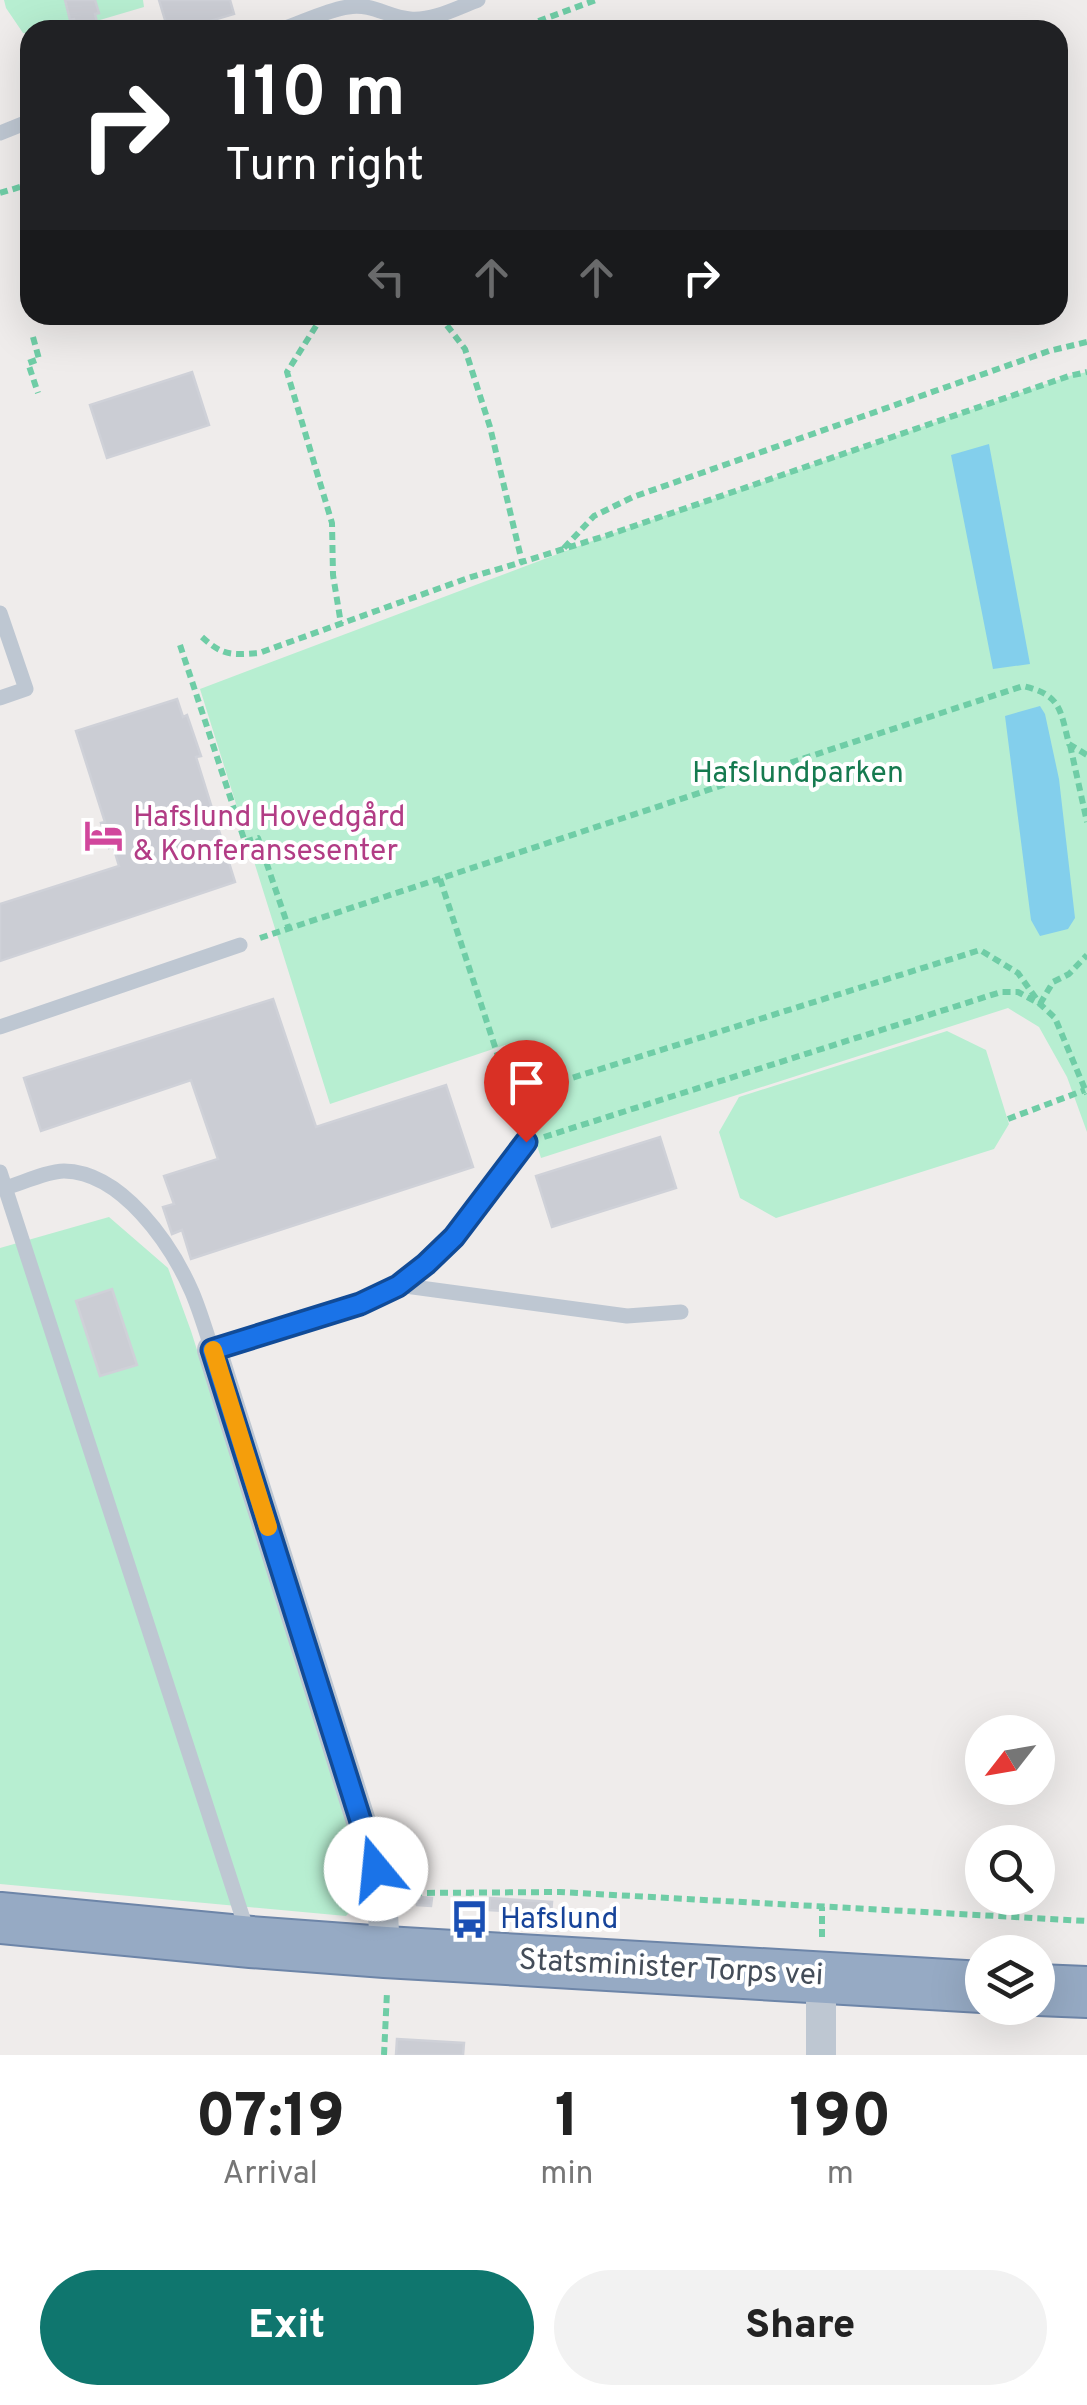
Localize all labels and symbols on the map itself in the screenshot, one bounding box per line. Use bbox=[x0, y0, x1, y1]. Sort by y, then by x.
park label: Hafslundparken bbox=[692, 756, 904, 793]
place label: Hafslund Hovedgård & Konferansesenter bbox=[133, 800, 405, 871]
hotel icon: Hafslund Hovedgård & Konferansesenter bbox=[82, 814, 124, 856]
pin bbox=[484, 1040, 569, 1143]
north arrow bbox=[965, 1715, 1055, 1805]
position arrow bbox=[324, 1817, 428, 1921]
bus stop icon: Hafslund bbox=[449, 1899, 491, 1941]
place label: Hafslund bbox=[500, 1902, 618, 1939]
street label: Statsminister Torps vei bbox=[518, 1943, 824, 1995]

